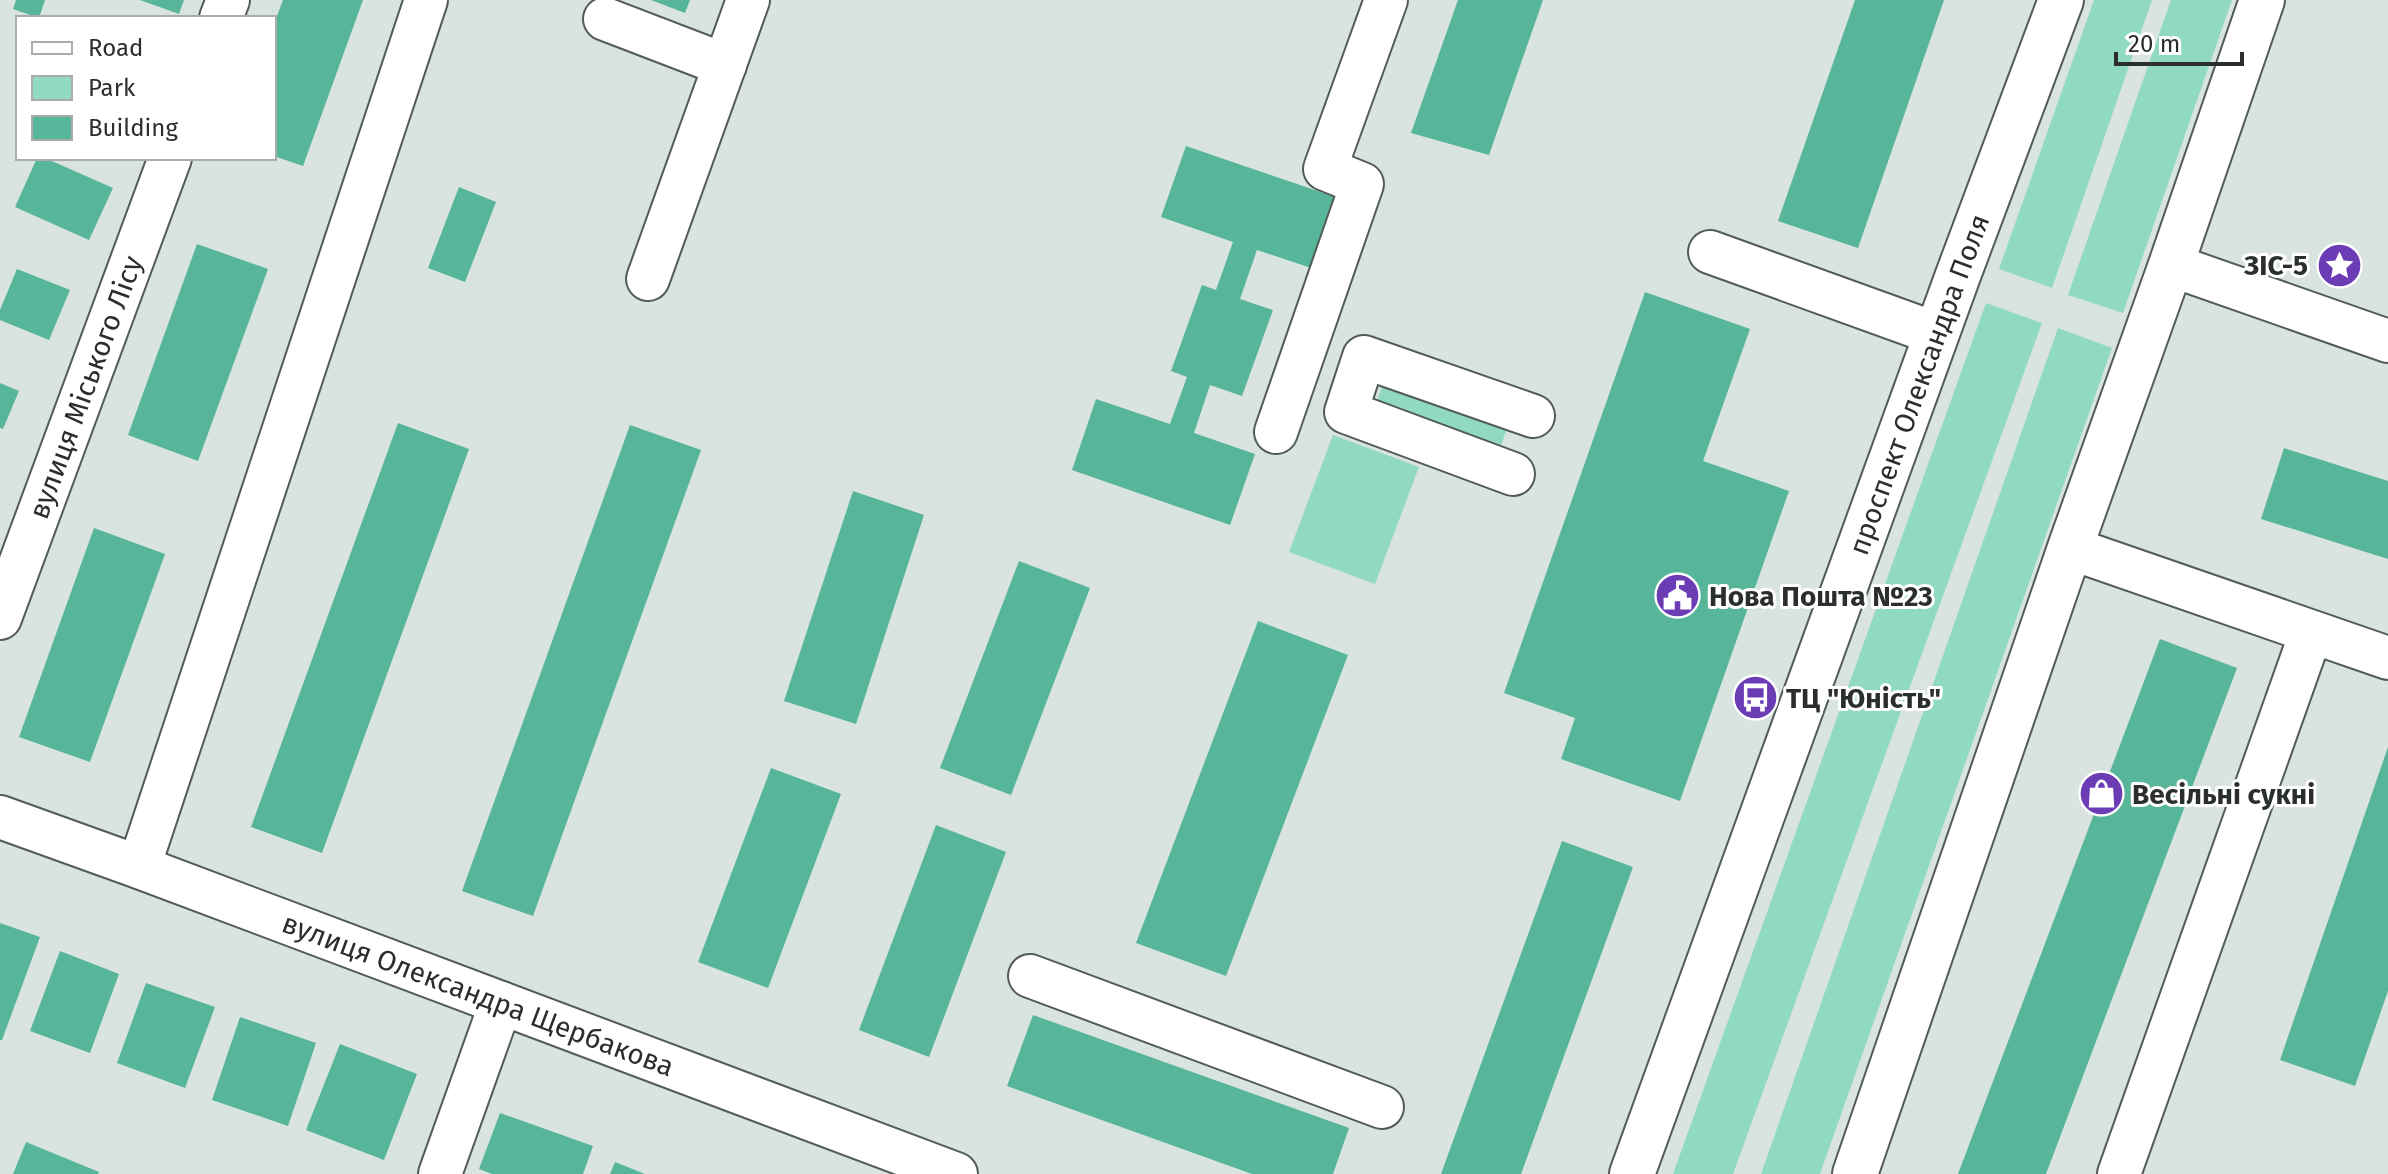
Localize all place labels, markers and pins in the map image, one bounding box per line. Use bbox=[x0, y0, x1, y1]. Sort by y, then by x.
place icon: ЗІС-5 bbox=[2315, 241, 2363, 289]
place label: ЗІС-5 bbox=[2243, 249, 2308, 282]
public building icon: Нова Пошта №23 bbox=[1654, 572, 1702, 620]
place label: Нова Пошта №23 bbox=[1709, 580, 1933, 613]
bus stop icon: ТЦ "Юність" bbox=[1731, 674, 1779, 722]
place label: ТЦ "Юність" bbox=[1786, 682, 1941, 715]
shop icon: Весільні сукні bbox=[2077, 770, 2125, 818]
place label: Весільні сукні bbox=[2132, 778, 2315, 811]

